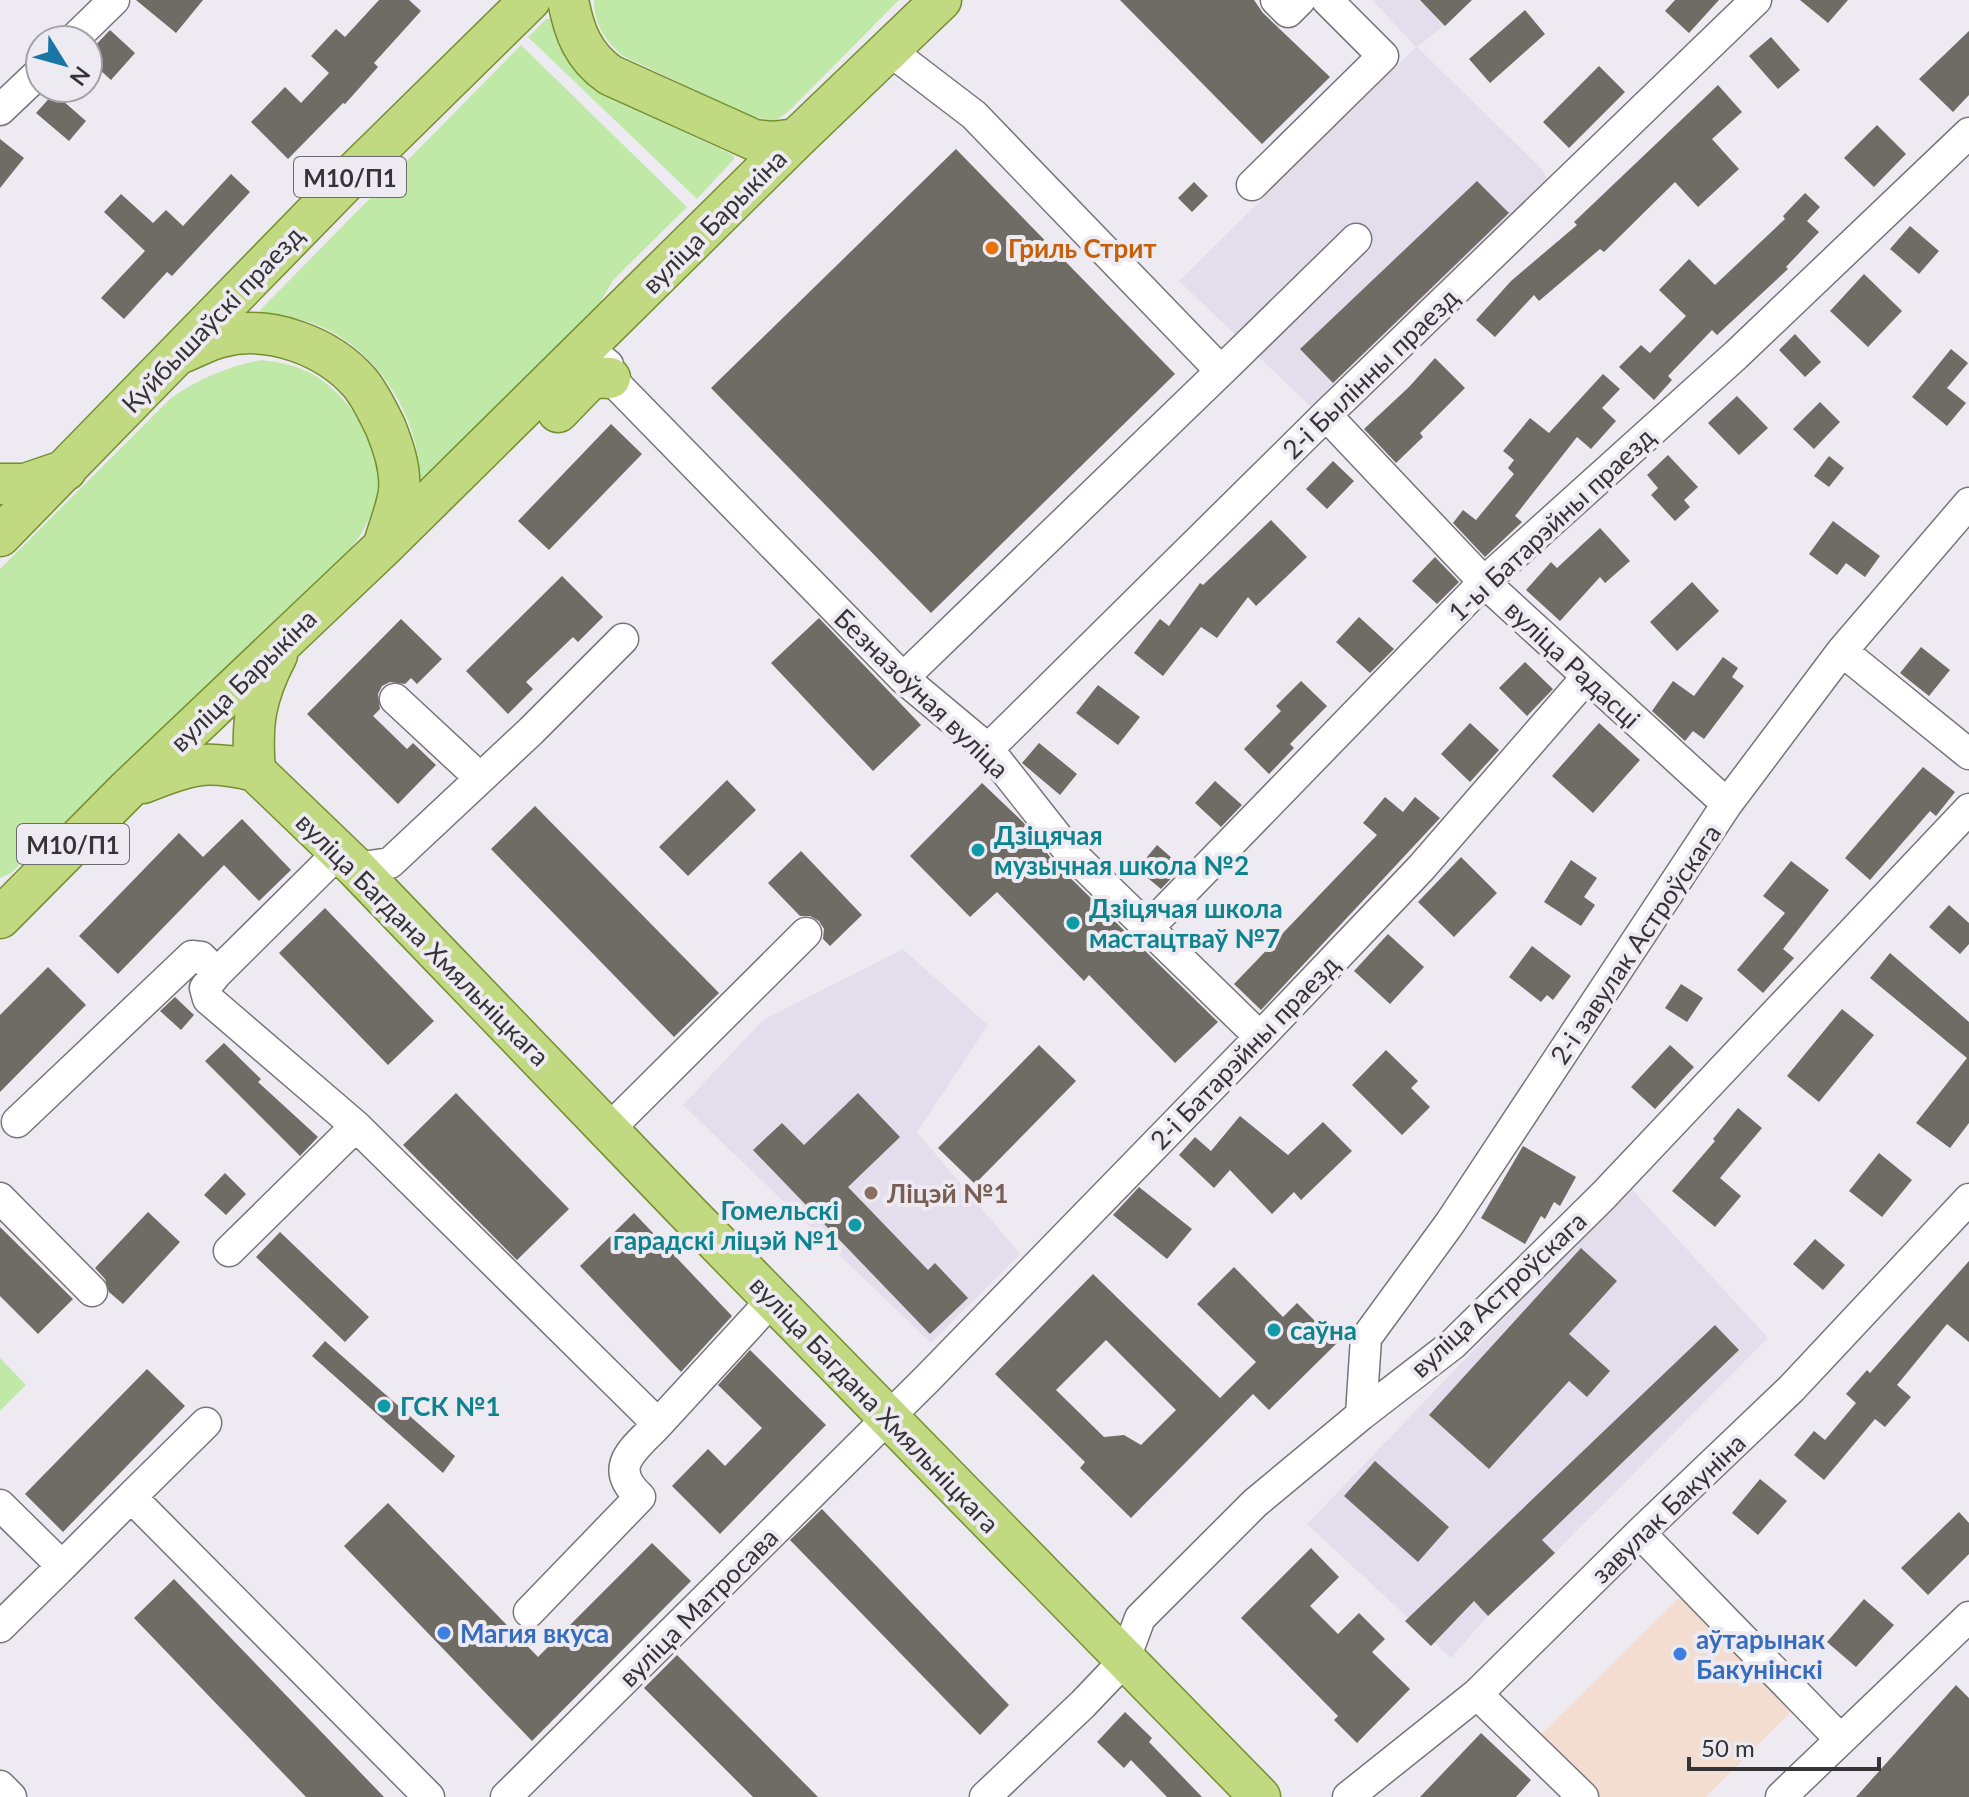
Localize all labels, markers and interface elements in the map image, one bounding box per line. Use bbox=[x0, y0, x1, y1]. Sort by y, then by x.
north arrow bbox=[24, 24, 104, 104]
text: N bbox=[64, 61, 96, 91]
street label: вуліца Барыкіна bbox=[635, 142, 793, 300]
road number: М10/П1 bbox=[294, 157, 406, 197]
street label: Куйбышаўскі праезд bbox=[114, 219, 310, 419]
place label: Гриль Стрит bbox=[1008, 232, 1157, 264]
marker: Гриль Стрит bbox=[983, 239, 1001, 257]
street label: 2-і Былінны праезд bbox=[1275, 281, 1465, 465]
street label: 1-ы Батарэйны праезд bbox=[1441, 420, 1661, 628]
street label: вуліца Радасці bbox=[1499, 593, 1647, 735]
street label: Безназоўная вуліца bbox=[828, 601, 1016, 785]
street label: вуліца Барыкіна bbox=[163, 602, 323, 758]
street label: вуліца Багдана Хмяльніцкага bbox=[290, 806, 556, 1072]
street label: 2-і завулак Астроўскага bbox=[1543, 818, 1727, 1070]
place label: Дзіцячая музычная школа №2 bbox=[994, 819, 1249, 881]
road number: М10/П1 bbox=[17, 824, 129, 864]
marker: Дзіцячая музычная школа №2 bbox=[969, 841, 987, 859]
place label: Дзіцячая школа мастацтваў №7 bbox=[1089, 892, 1283, 954]
marker: Дзіцячая школа мастацтваў №7 bbox=[1064, 914, 1082, 932]
street label: 2-і Батарэйны праезд bbox=[1143, 948, 1345, 1156]
place label: Ліцэй №1 bbox=[886, 1177, 1009, 1209]
marker: Ліцэй №1 bbox=[862, 1184, 880, 1202]
place label: Гомельскі гарадскі ліцэй №1 bbox=[613, 1194, 839, 1256]
street label: вуліца Астроўскага bbox=[1404, 1204, 1592, 1384]
marker: Гомельскі гарадскі ліцэй №1 bbox=[846, 1216, 864, 1234]
street label: вуліца Багдана Хмяльніцкага bbox=[744, 1269, 1006, 1539]
place label: саўна bbox=[1290, 1314, 1357, 1346]
marker: саўна bbox=[1265, 1321, 1283, 1339]
place label: ГСК №1 bbox=[400, 1390, 501, 1422]
marker: ГСК №1 bbox=[375, 1397, 393, 1415]
street label: завулак Бакуніна bbox=[1584, 1426, 1752, 1590]
street label: вуліца Матросава bbox=[612, 1521, 784, 1693]
place label: Магия вкуса bbox=[460, 1617, 609, 1649]
place label: аўтарынак Бакунінскі bbox=[1696, 1623, 1825, 1685]
marker: Магия вкуса bbox=[435, 1624, 453, 1642]
marker: аўтарынак Бакунінскі bbox=[1671, 1645, 1689, 1663]
scale bar bbox=[1689, 1721, 1879, 1771]
text: 50 m bbox=[1701, 1733, 1755, 1762]

